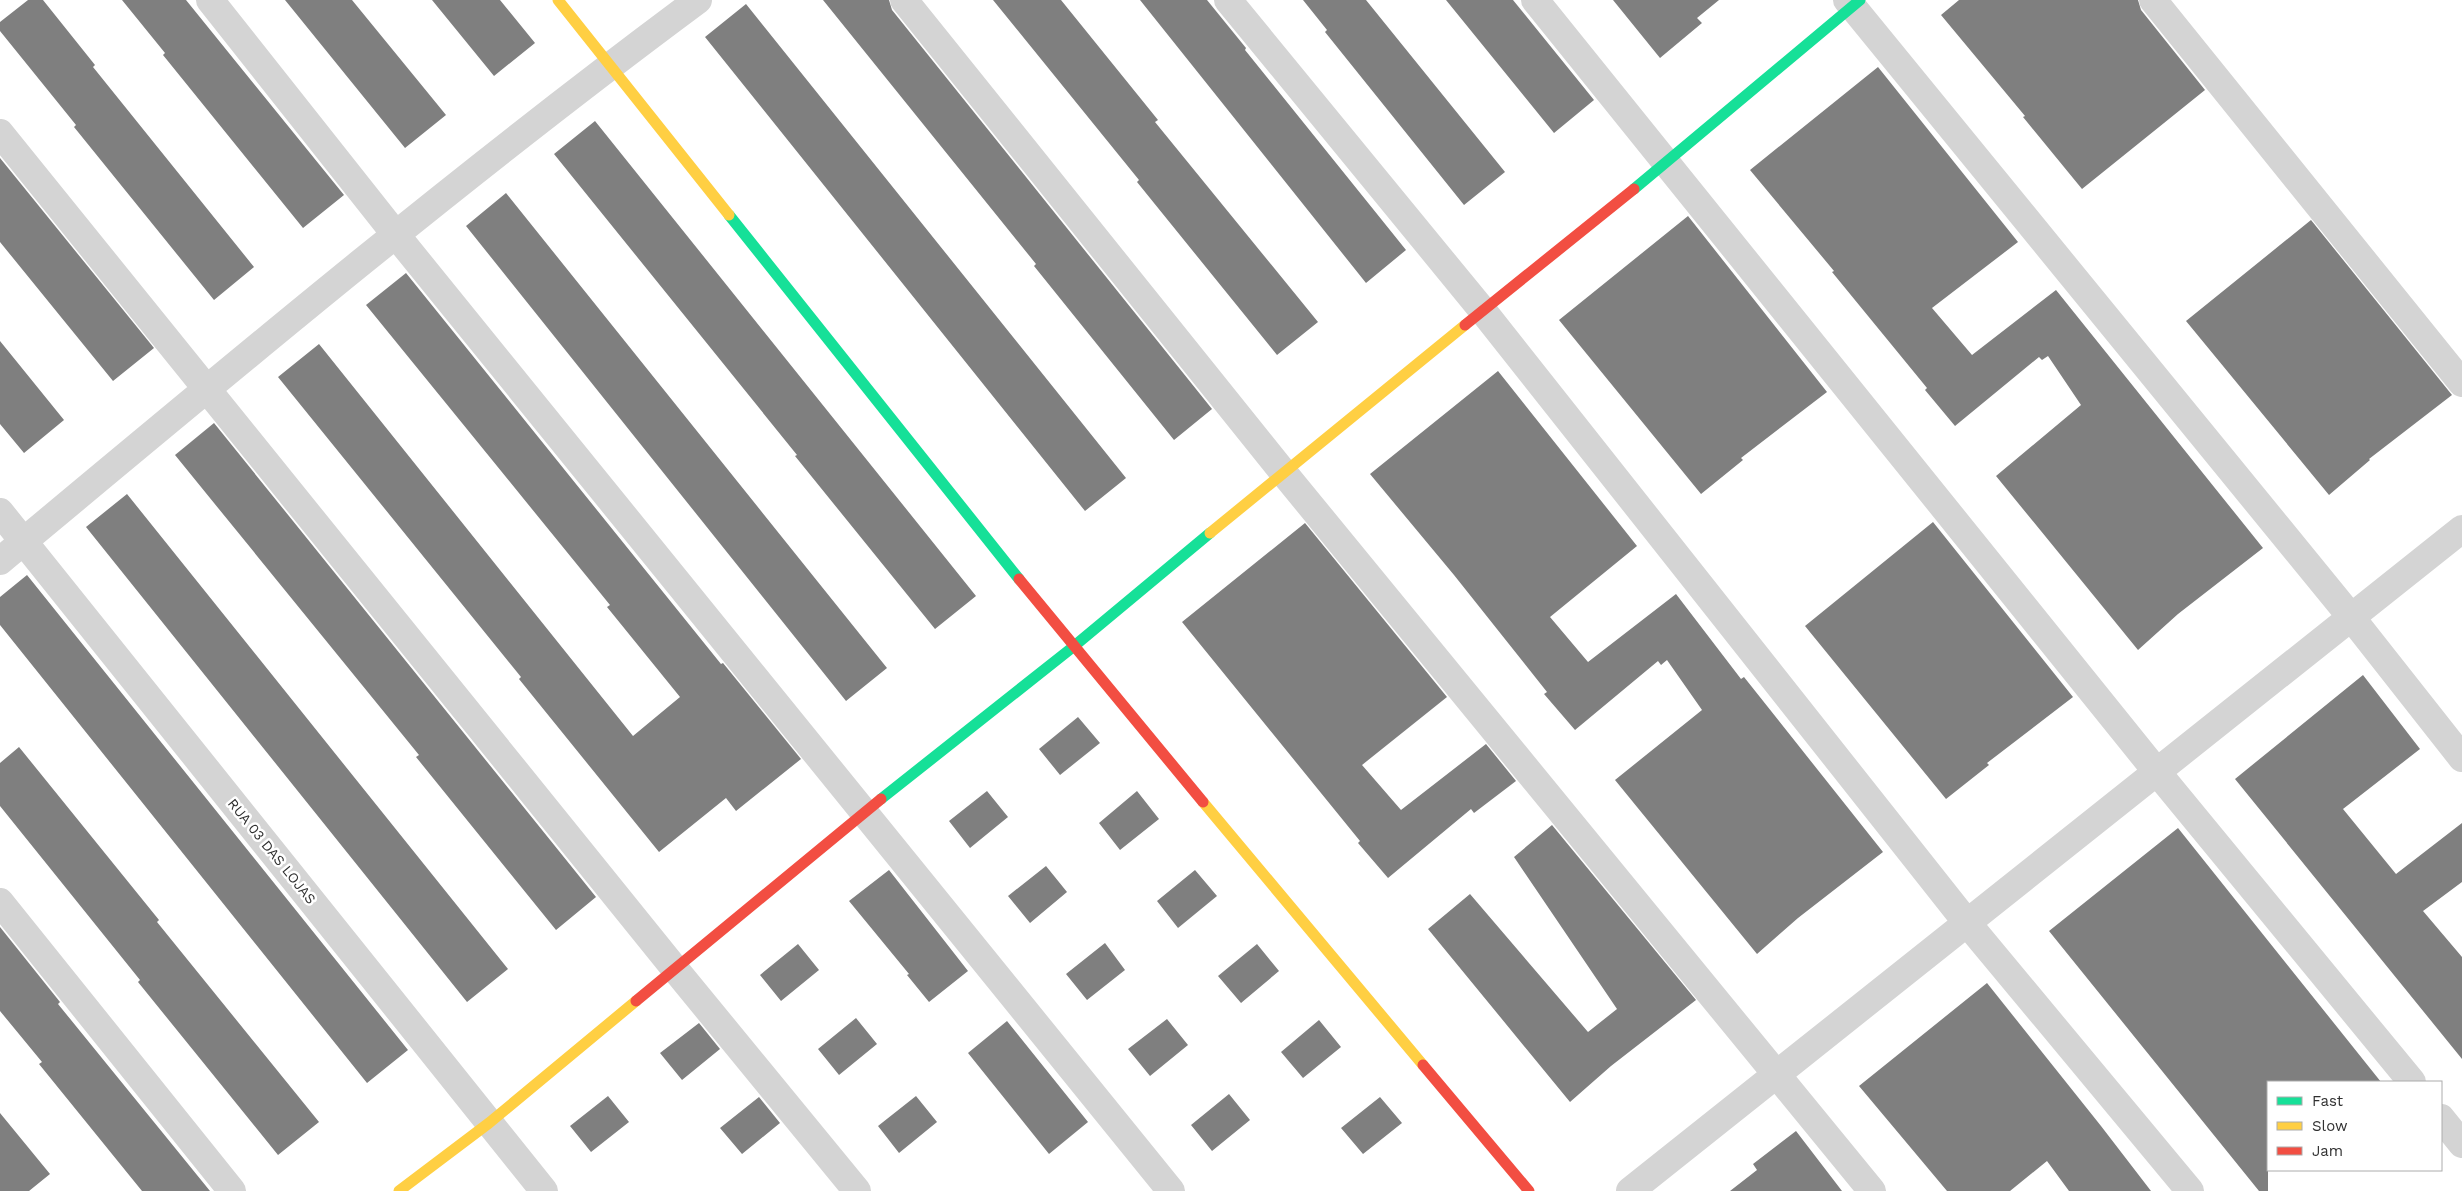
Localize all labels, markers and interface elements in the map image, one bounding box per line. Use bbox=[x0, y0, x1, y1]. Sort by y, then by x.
street label: RUA 03 DAS LOJAS bbox=[225, 795, 319, 907]
legend bbox=[2267, 1081, 2442, 1171]
text: Fast bbox=[2312, 1092, 2344, 1110]
text: Slow bbox=[2312, 1117, 2348, 1135]
text: Jam bbox=[2312, 1142, 2343, 1160]

